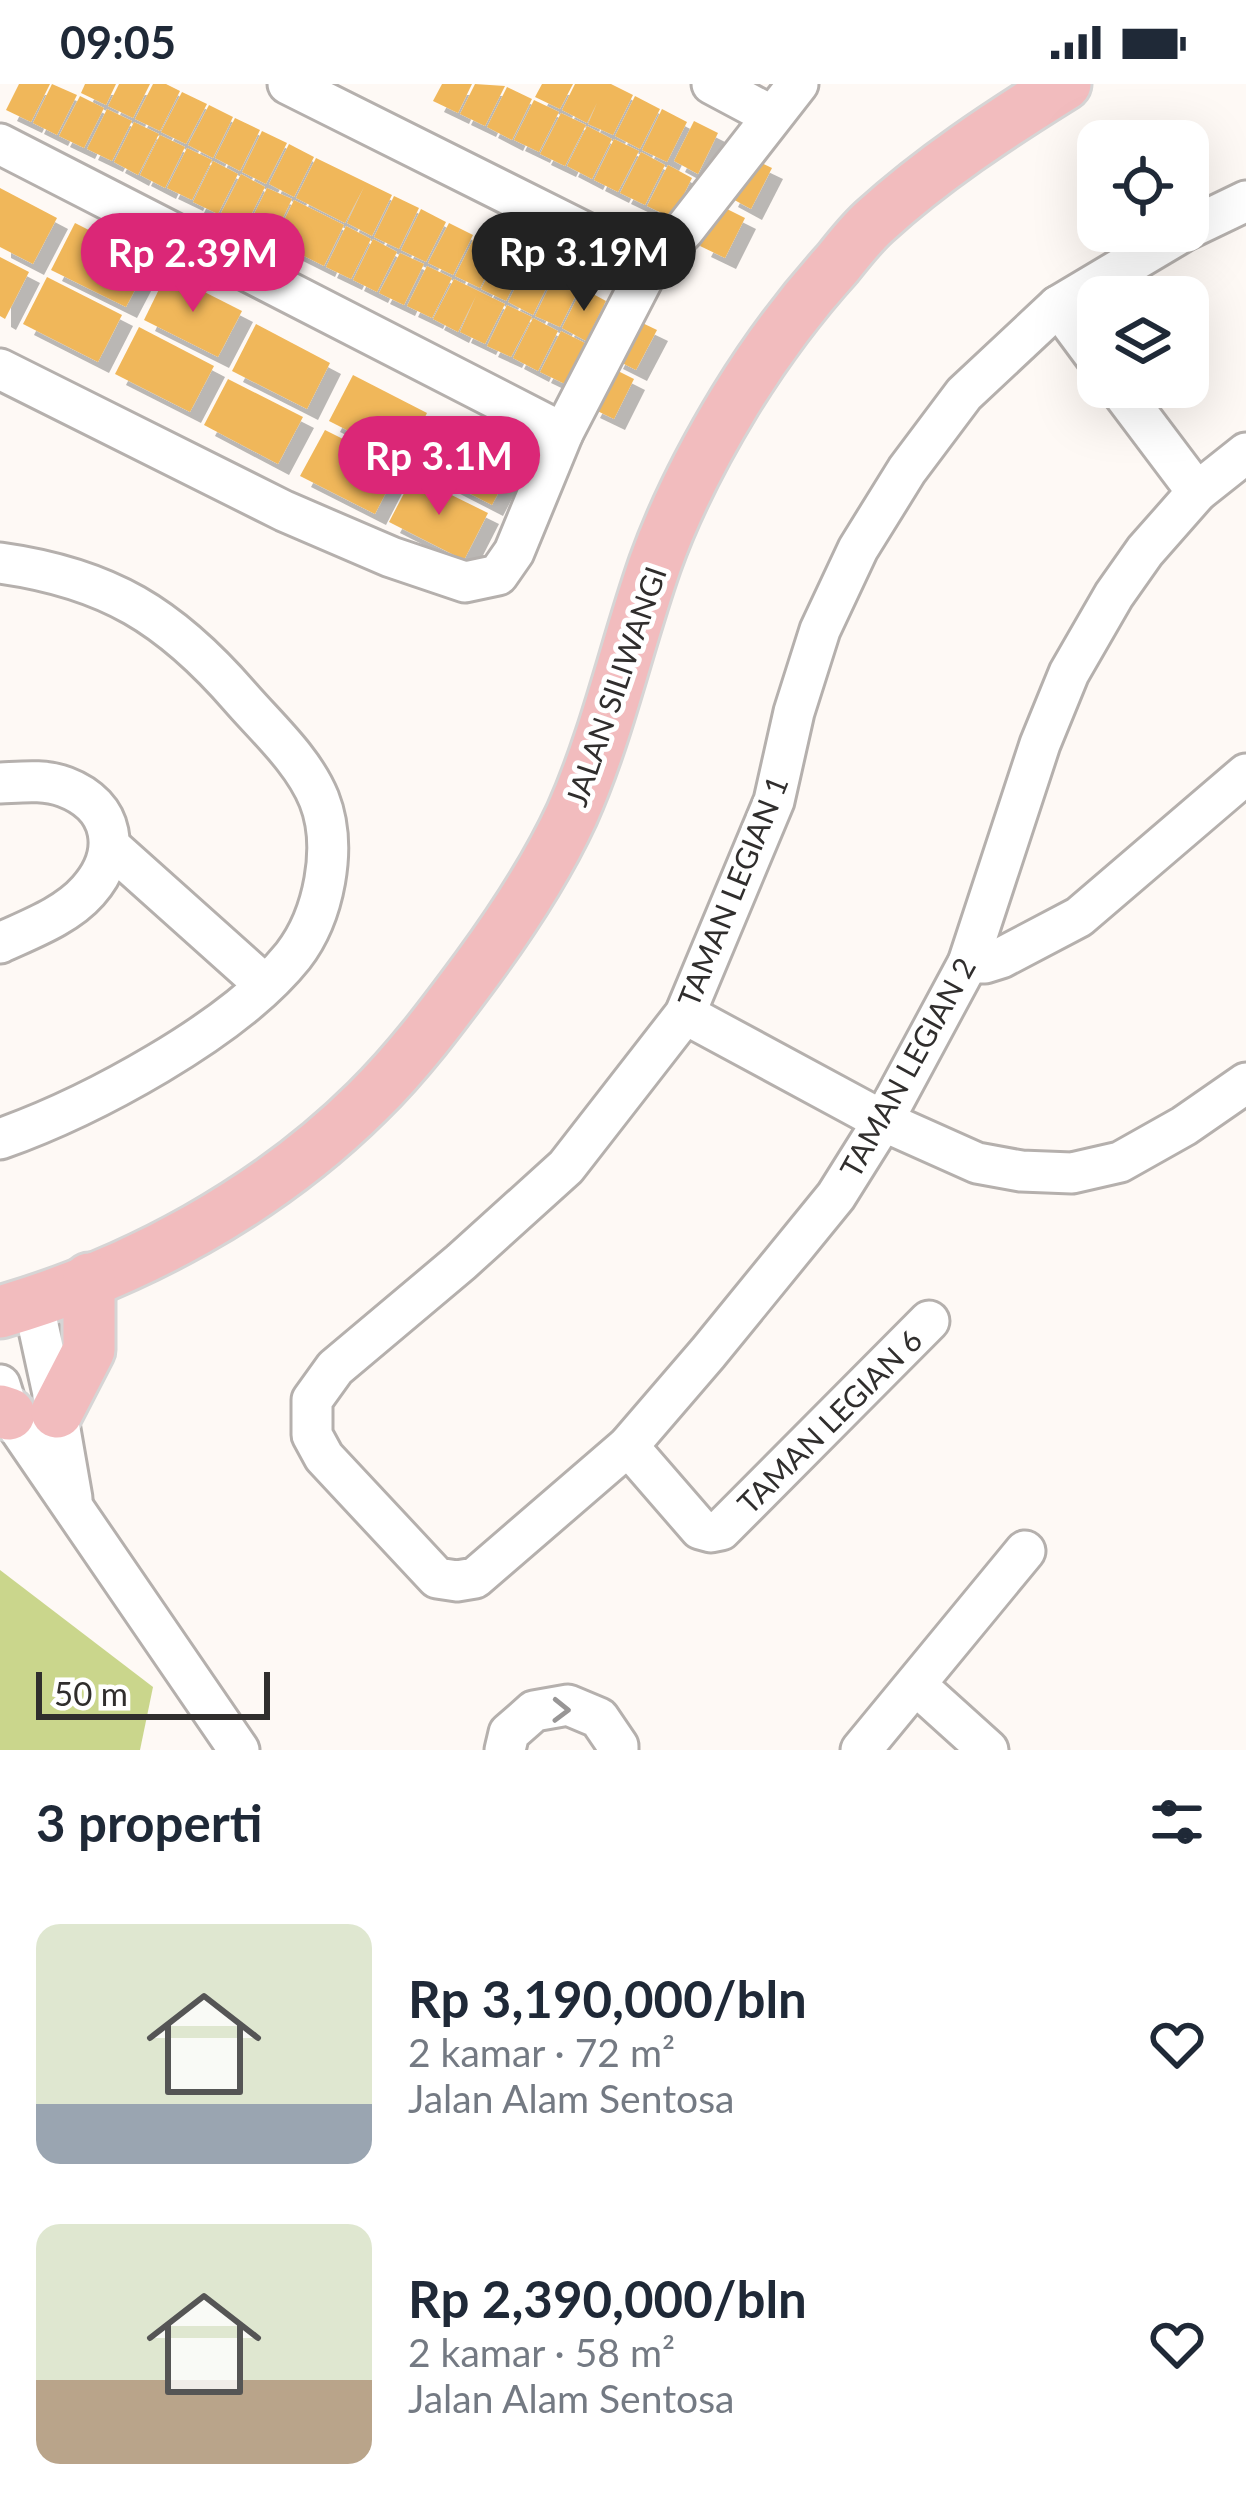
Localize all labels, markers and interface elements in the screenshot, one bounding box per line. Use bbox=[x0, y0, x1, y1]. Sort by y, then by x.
text: 09:05 bbox=[60, 15, 176, 69]
map controls bbox=[1077, 120, 1209, 408]
button: locate bbox=[1077, 120, 1209, 252]
pin: Rp 3.19M bbox=[460, 212, 708, 314]
pin: Rp 2.39M bbox=[69, 213, 317, 315]
text: Rp 3.19M bbox=[499, 228, 669, 274]
text: Rp 2.39M bbox=[108, 229, 278, 275]
button: layers bbox=[1077, 276, 1209, 408]
pin: Rp 3.1M bbox=[328, 416, 550, 518]
text: Rp 3.1M bbox=[365, 432, 513, 478]
street label: JALAN SILIWANGI bbox=[557, 562, 673, 810]
street label: TAMAN LEGIAN 1 bbox=[669, 770, 795, 1012]
street label: TAMAN LEGIAN 2 bbox=[832, 951, 982, 1183]
street label: TAMAN LEGIAN 6 bbox=[729, 1321, 929, 1521]
scale bar bbox=[36, 1666, 270, 1719]
text: 50 m bbox=[54, 1673, 128, 1713]
one-way arrow bbox=[553, 1697, 571, 1723]
icon: filters bbox=[1144, 1789, 1210, 1855]
text: 3 properti bbox=[36, 1792, 263, 1853]
text: Rp 3,190,000/bln bbox=[408, 1968, 807, 2029]
icon: home bbox=[132, 1972, 276, 2116]
icon: heart bbox=[1144, 2011, 1210, 2077]
text: 2 kamar · 72 m² bbox=[408, 2029, 675, 2075]
text: Jalan Alam Sentosa bbox=[408, 2075, 734, 2121]
text: Rp 2,390,000/bln bbox=[408, 2268, 807, 2329]
icon: home bbox=[132, 2272, 276, 2416]
icon: heart bbox=[1144, 2311, 1210, 2377]
text: 2 kamar · 58 m² bbox=[408, 2329, 675, 2375]
text: Jalan Alam Sentosa bbox=[408, 2375, 734, 2421]

